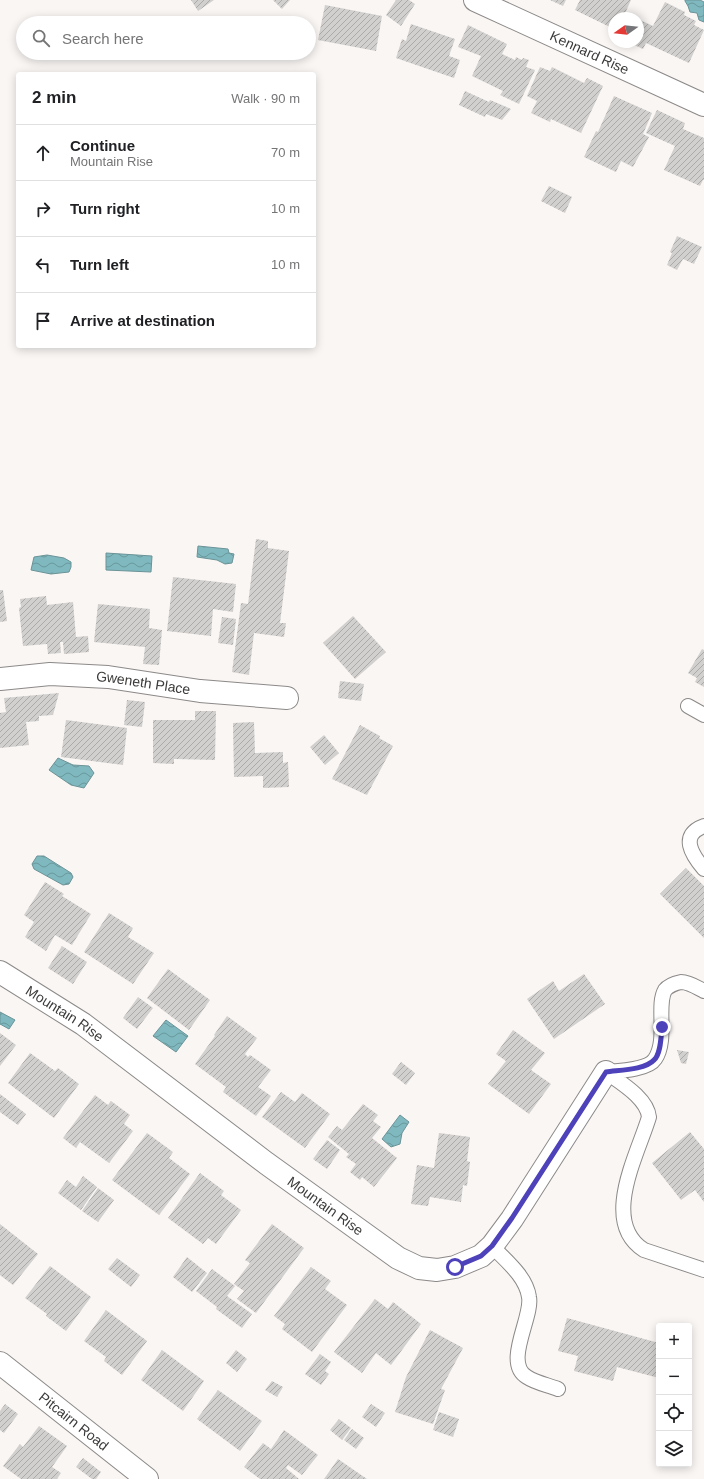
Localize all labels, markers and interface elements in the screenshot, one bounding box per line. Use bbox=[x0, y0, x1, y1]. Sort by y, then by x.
north arrow bbox=[608, 12, 644, 48]
search box bbox=[16, 16, 316, 60]
icon: search bbox=[30, 27, 52, 49]
street label: Kennard Rise bbox=[548, 28, 632, 78]
text: Search here bbox=[62, 30, 144, 47]
text: 2 min bbox=[32, 88, 76, 107]
text: Walk · 90 m bbox=[231, 91, 300, 106]
text: Continue bbox=[70, 137, 135, 154]
icon: ahead bbox=[32, 142, 54, 164]
text: 70 m bbox=[271, 145, 300, 160]
text: Mountain Rise bbox=[70, 154, 153, 169]
icon: right bbox=[32, 198, 54, 220]
text: Turn right bbox=[70, 200, 140, 217]
text: 10 m bbox=[271, 201, 300, 216]
icon: left bbox=[32, 254, 54, 276]
text: Turn left bbox=[70, 256, 129, 273]
text: 10 m bbox=[271, 257, 300, 272]
icon: arrive bbox=[32, 310, 54, 332]
text: Arrive at destination bbox=[70, 312, 215, 329]
street label: Gweneth Place bbox=[96, 668, 192, 697]
street label: Mountain Rise bbox=[23, 982, 107, 1045]
route end bbox=[653, 1018, 671, 1036]
street label: Mountain Rise bbox=[284, 1173, 367, 1239]
route start bbox=[446, 1258, 464, 1276]
map controls bbox=[656, 1323, 692, 1467]
button: + bbox=[656, 1323, 692, 1359]
button: − bbox=[656, 1359, 692, 1395]
street label: Pitcairn Road bbox=[36, 1389, 112, 1454]
button: locate bbox=[656, 1395, 692, 1431]
button: layers bbox=[656, 1431, 692, 1467]

